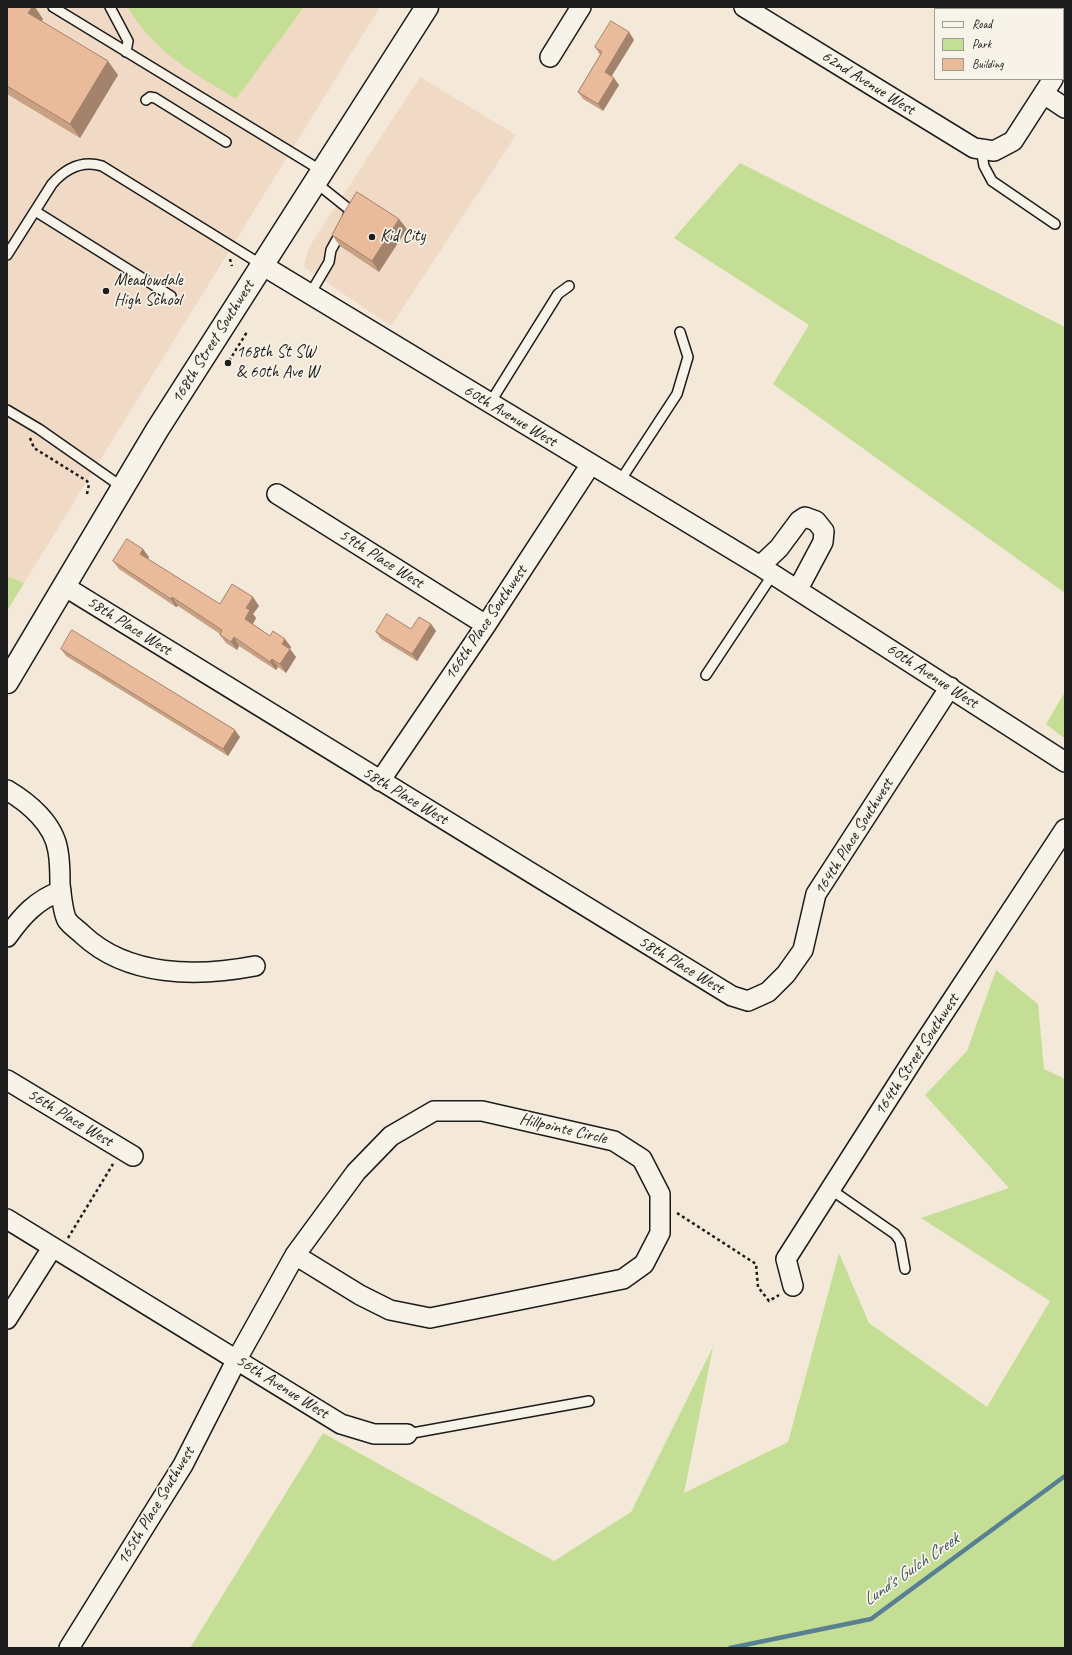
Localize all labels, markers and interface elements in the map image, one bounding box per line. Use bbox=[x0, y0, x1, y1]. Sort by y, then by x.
legend bbox=[934, 8, 1064, 80]
text: Road bbox=[972, 16, 992, 32]
text: Park bbox=[972, 36, 991, 52]
street label: 62nd Avenue West bbox=[818, 46, 918, 120]
text: Building bbox=[972, 56, 1004, 72]
place label: Kid City bbox=[380, 227, 425, 247]
marker: Kid City bbox=[367, 232, 377, 242]
place label: Meadowdale High School bbox=[114, 271, 183, 311]
street label: 168th Street Southwest bbox=[167, 277, 259, 407]
marker: Meadowdale High School bbox=[101, 286, 111, 296]
place label: 168th St SW & 60th Ave W bbox=[236, 343, 318, 383]
marker: 168th St SW & 60th Ave W bbox=[223, 358, 233, 368]
street label: 60th Avenue West bbox=[460, 380, 560, 452]
street label: 59th Place West bbox=[335, 525, 427, 593]
street label: 166th Place Southwest bbox=[440, 562, 532, 684]
street label: 58th Place West bbox=[83, 592, 175, 660]
street label: 60th Avenue West bbox=[882, 639, 982, 713]
street label: 58th Place West bbox=[359, 763, 451, 829]
street label: 164th Place Southwest bbox=[810, 775, 898, 899]
street label: 58th Place West bbox=[635, 932, 727, 998]
street label: 164th Street Southwest bbox=[870, 990, 964, 1120]
street label: 56th Place West bbox=[24, 1085, 116, 1151]
street label: Hillpointe Circle bbox=[517, 1109, 609, 1149]
street label: 56th Avenue West bbox=[232, 1350, 332, 1424]
street label: 165th Place Southwest bbox=[113, 1443, 199, 1569]
water label: Lund's Gulch Creek bbox=[859, 1529, 963, 1611]

